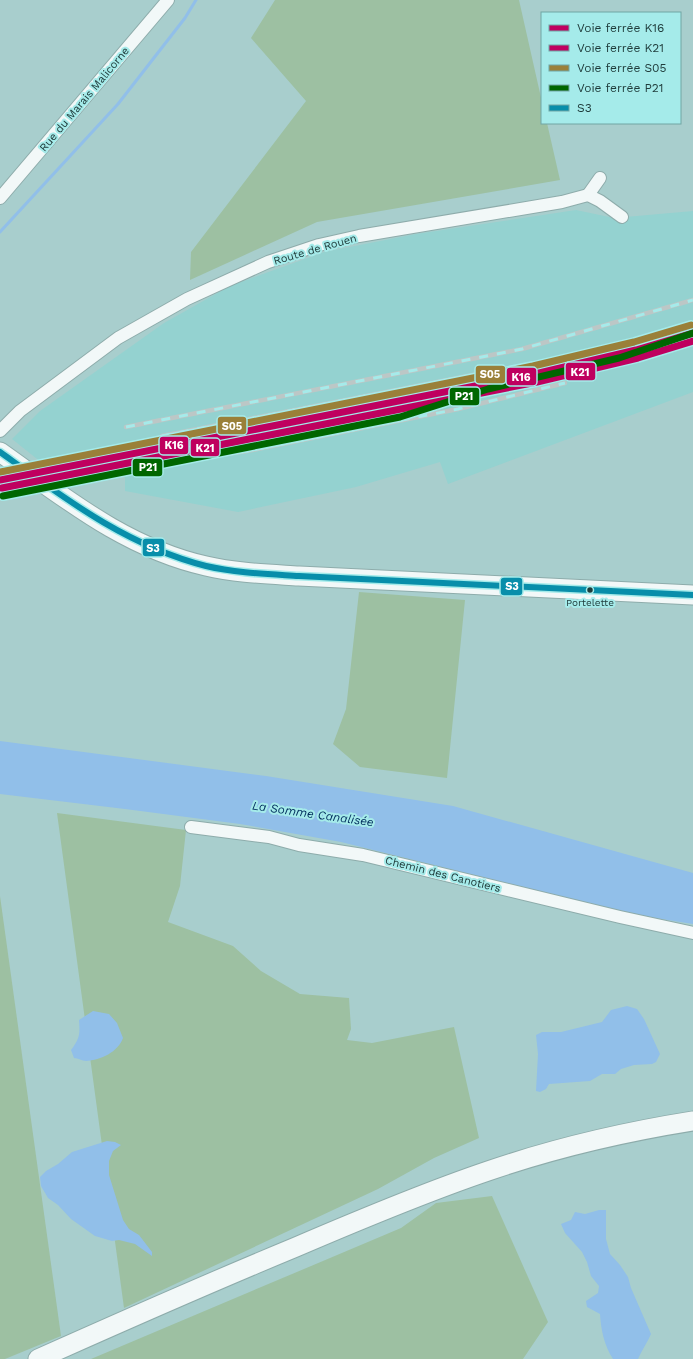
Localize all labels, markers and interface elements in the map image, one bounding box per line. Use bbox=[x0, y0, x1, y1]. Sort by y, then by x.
legend bbox=[541, 12, 681, 124]
text: Voie ferrée K16 bbox=[577, 21, 664, 35]
text: Voie ferrée K21 bbox=[577, 41, 664, 55]
street label: Rue du Marais Malicorne bbox=[37, 44, 132, 154]
text: Voie ferrée S05 bbox=[577, 61, 667, 75]
text: Voie ferrée P21 bbox=[577, 81, 663, 95]
text: S3 bbox=[577, 101, 592, 115]
street label: Route de Rouen bbox=[272, 231, 358, 268]
line badge: K21 bbox=[565, 362, 596, 381]
line badge: S05 bbox=[475, 365, 506, 384]
text: K21 bbox=[571, 366, 589, 379]
line badge: K16 bbox=[506, 367, 537, 386]
text: S05 bbox=[480, 368, 500, 381]
text: K16 bbox=[512, 371, 531, 384]
line badge: P21 bbox=[449, 387, 480, 406]
text: P21 bbox=[455, 390, 473, 403]
line badge: S05 bbox=[217, 416, 247, 435]
text: S05 bbox=[222, 420, 242, 433]
line badge: K16 bbox=[159, 436, 189, 455]
line badge: K21 bbox=[190, 438, 220, 457]
text: K16 bbox=[165, 439, 184, 452]
text: K21 bbox=[196, 442, 214, 455]
line badge: P21 bbox=[132, 458, 163, 477]
text: P21 bbox=[139, 461, 157, 474]
line badge: S3 bbox=[142, 538, 165, 557]
text: S3 bbox=[146, 542, 160, 555]
line badge: S3 bbox=[500, 577, 523, 596]
text: S3 bbox=[505, 580, 519, 593]
marker: Portelette bbox=[585, 585, 595, 595]
place label: Portelette bbox=[566, 597, 614, 608]
water label: La Somme Canalisée bbox=[251, 799, 375, 829]
street label: Chemin des Canotiers bbox=[384, 854, 502, 895]

